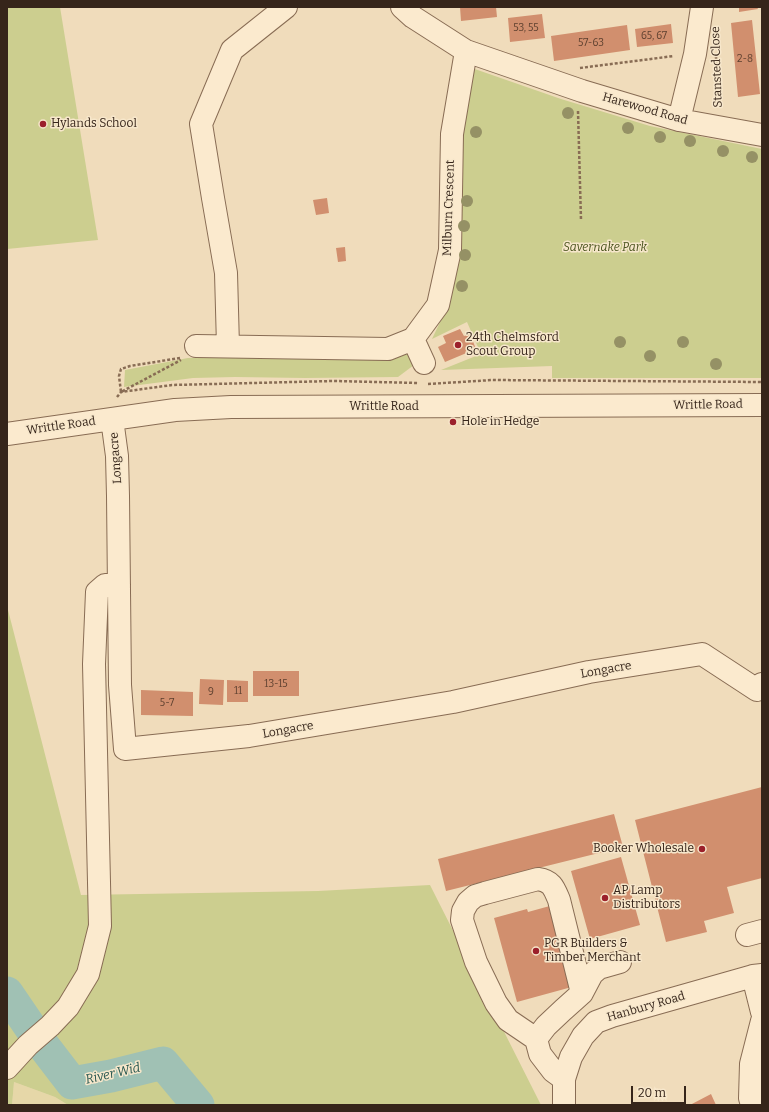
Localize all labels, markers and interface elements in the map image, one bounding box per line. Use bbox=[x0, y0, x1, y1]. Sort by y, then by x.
house number: 53, 55 bbox=[513, 22, 539, 34]
street label: Stansted Close bbox=[708, 26, 726, 108]
house number: 65, 67 bbox=[641, 30, 667, 42]
house number: 57-63 bbox=[578, 37, 604, 49]
house number: 2-8 bbox=[737, 53, 753, 65]
street label: Harewood Road bbox=[601, 90, 689, 128]
place label: Hylands School bbox=[51, 117, 137, 131]
marker: Hylands School bbox=[38, 119, 48, 129]
street label: Milburn Crescent bbox=[440, 160, 458, 256]
park label: Savernake Park bbox=[563, 241, 647, 255]
place label: 24th Chelmsford Scout Group bbox=[466, 331, 559, 359]
marker: 24th Chelmsford Scout Group bbox=[453, 340, 463, 350]
street label: Writtle Road bbox=[673, 397, 743, 413]
street label: Writtle Road bbox=[349, 400, 419, 414]
street label: Writtle Road bbox=[26, 414, 96, 438]
place label: Hole in Hedge bbox=[461, 415, 539, 429]
marker: Hole in Hedge bbox=[448, 417, 458, 427]
street label: Longacre bbox=[107, 432, 125, 484]
street label: Longacre bbox=[579, 658, 633, 682]
house number: 13-15 bbox=[264, 678, 288, 690]
house number: 11 bbox=[234, 685, 242, 697]
house number: 9 bbox=[208, 686, 214, 698]
house number: 5-7 bbox=[160, 697, 174, 709]
street label: Longacre bbox=[261, 718, 315, 742]
place label: Booker Wholesale bbox=[593, 842, 694, 856]
marker: Booker Wholesale bbox=[697, 844, 707, 854]
place label: AP Lamp Distributors bbox=[613, 884, 680, 912]
marker: AP Lamp Distributors bbox=[600, 893, 610, 903]
place label: PGR Builders & Timber Merchant bbox=[544, 937, 641, 965]
marker: PGR Builders & Timber Merchant bbox=[531, 946, 541, 956]
street label: Hanbury Road bbox=[605, 989, 687, 1025]
water label: River Wid bbox=[84, 1060, 142, 1088]
scale bar bbox=[633, 1078, 688, 1104]
text: 20 m bbox=[638, 1086, 666, 1100]

